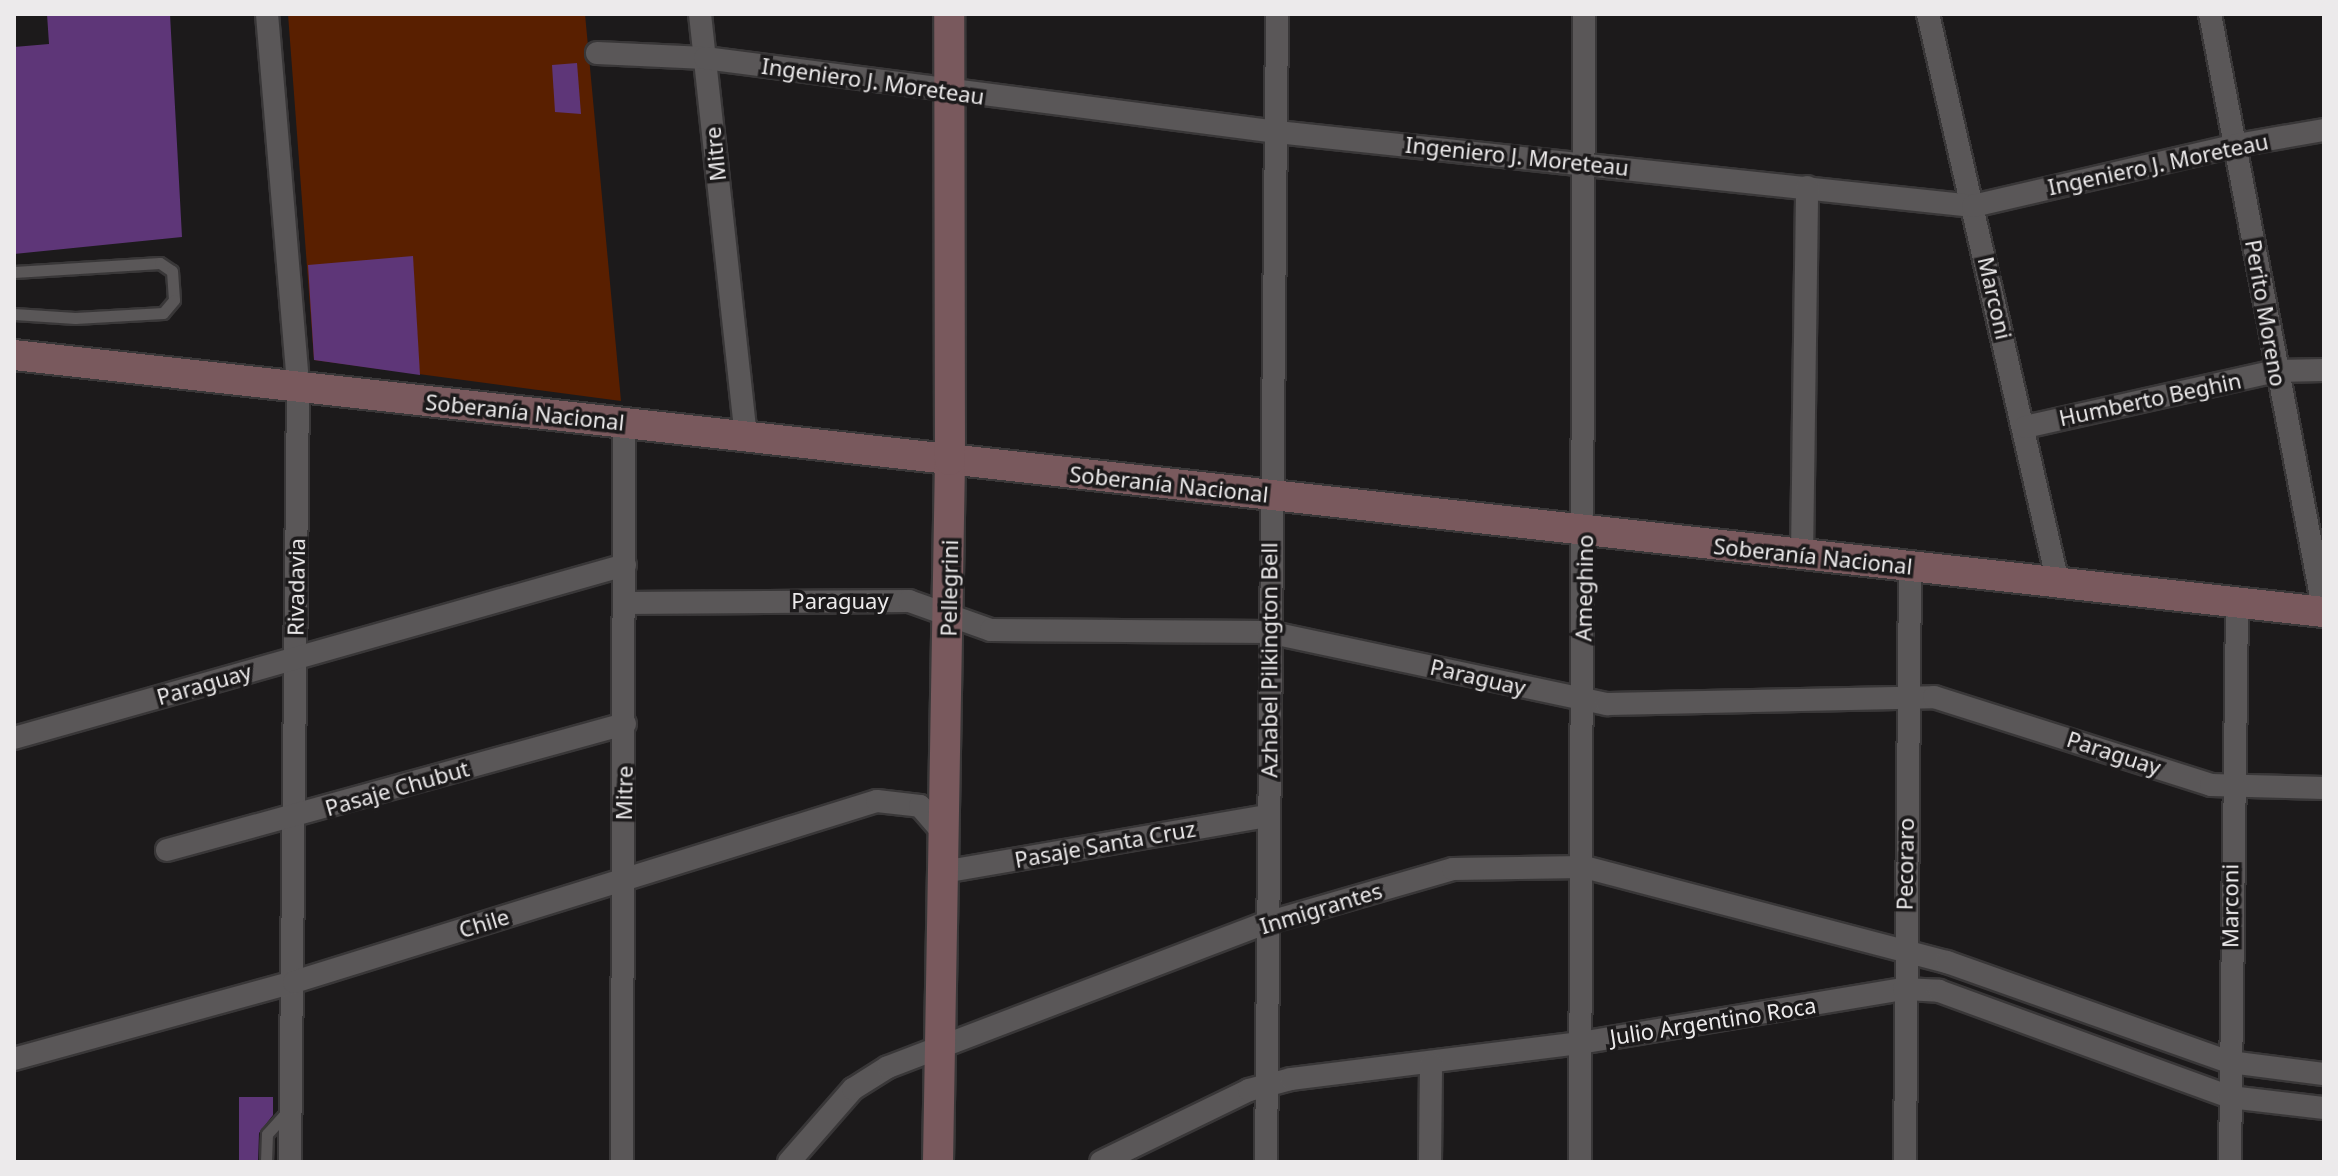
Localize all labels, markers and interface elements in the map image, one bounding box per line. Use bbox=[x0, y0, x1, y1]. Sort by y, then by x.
street label: Ingeniero J. Moreteau bbox=[760, 52, 986, 110]
street label: Mitre bbox=[699, 125, 731, 183]
street label: Ingeniero J. Moreteau bbox=[2045, 128, 2271, 200]
street label: Ingeniero J. Moreteau bbox=[1404, 131, 1630, 181]
street label: Perito Moreno bbox=[2240, 237, 2292, 389]
street label: Marconi bbox=[1973, 254, 2017, 342]
street label: Humberto Beghin bbox=[2056, 367, 2244, 431]
street label: Soberanía Nacional bbox=[424, 388, 626, 436]
street label: Soberanía Nacional bbox=[1068, 460, 1270, 508]
street label: Soberanía Nacional bbox=[1712, 532, 1914, 580]
street label: Ameghino bbox=[1570, 534, 1598, 642]
street label: Rivadavia bbox=[282, 538, 310, 636]
street label: Pellegrini bbox=[935, 539, 963, 637]
street label: Azhabel Pilkington Bell bbox=[1256, 542, 1282, 778]
street label: Paraguay bbox=[791, 588, 889, 614]
street label: Paraguay bbox=[1428, 653, 1528, 701]
street label: Paraguay bbox=[154, 658, 254, 710]
street label: Paraguay bbox=[2064, 725, 2164, 781]
street label: Pasaje Chubut bbox=[322, 755, 472, 821]
street label: Mitre bbox=[610, 765, 638, 821]
street label: Pasaje Santa Cruz bbox=[1012, 815, 1198, 873]
street label: Pecoraro bbox=[1891, 818, 1919, 910]
street label: Marconi bbox=[2217, 864, 2243, 948]
street label: Inmigrantes bbox=[1257, 877, 1385, 939]
street label: Chile bbox=[456, 903, 512, 943]
street label: Julio Argentino Roca bbox=[1608, 992, 1818, 1050]

